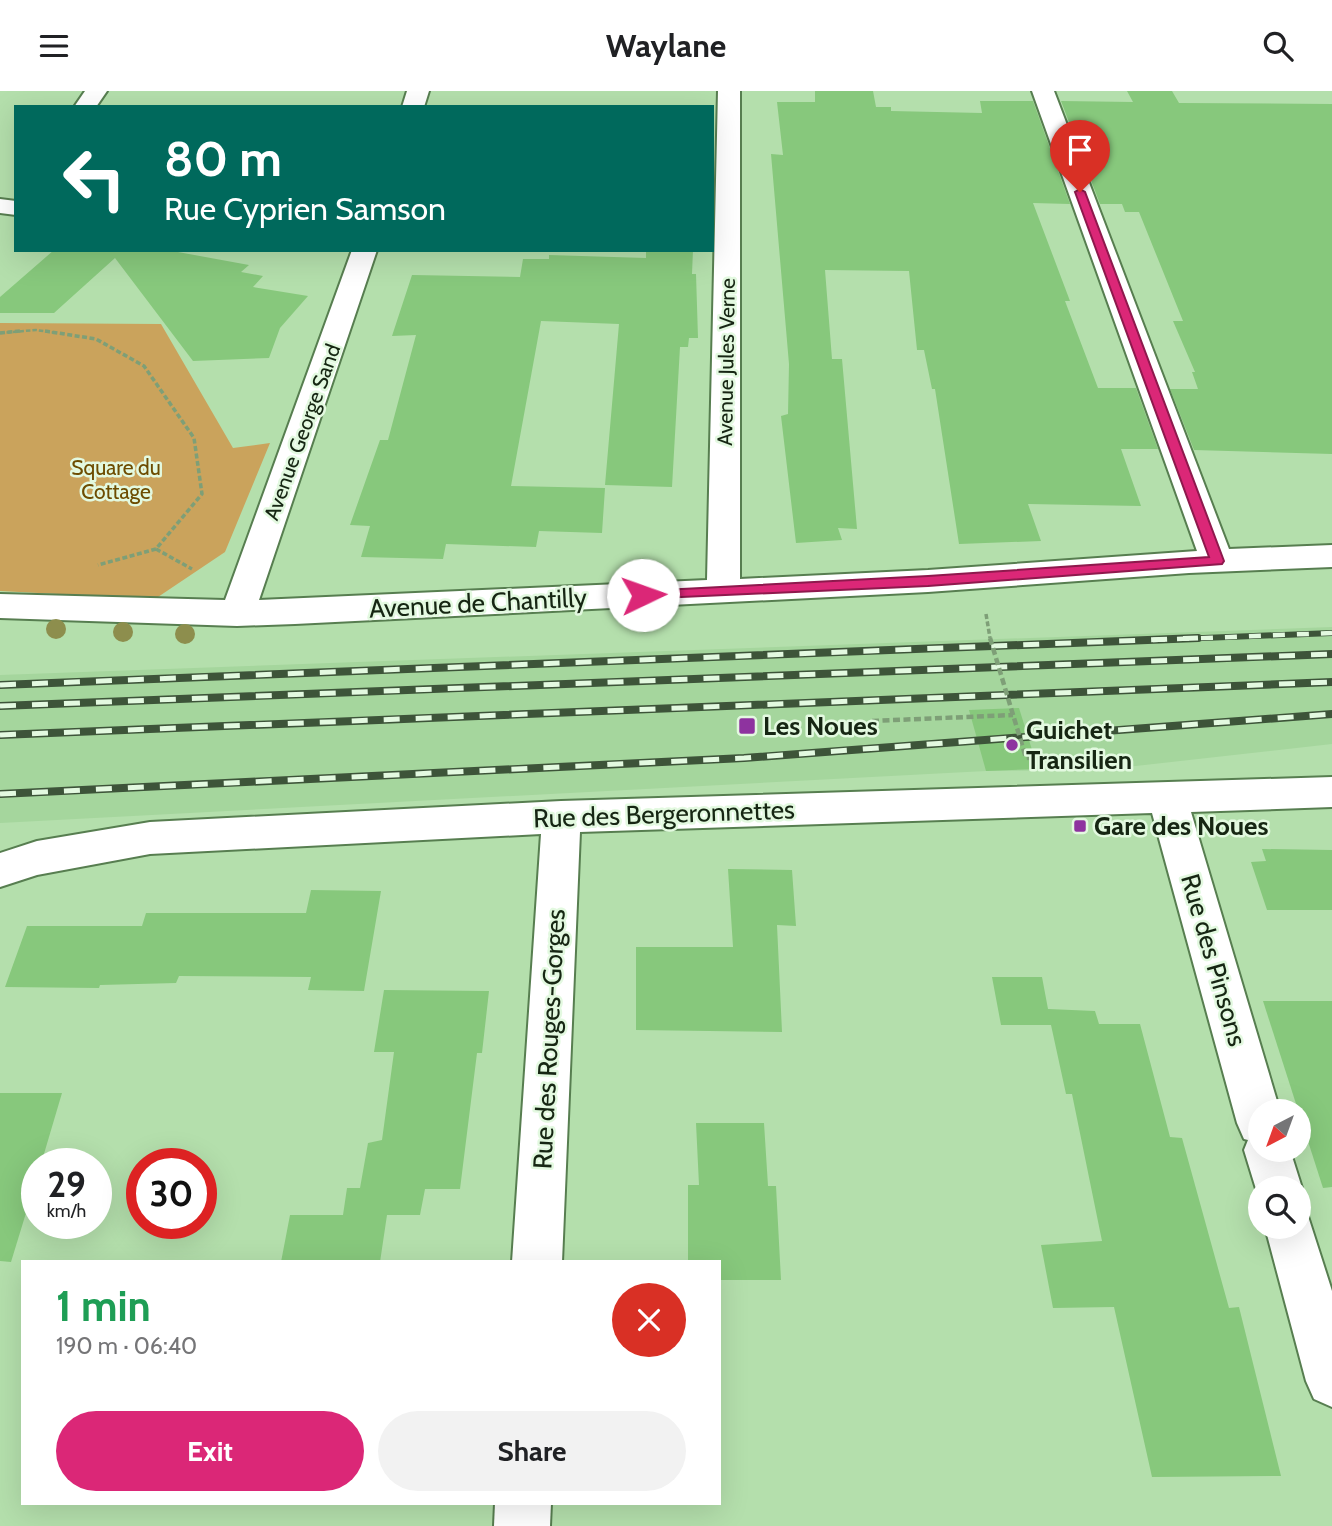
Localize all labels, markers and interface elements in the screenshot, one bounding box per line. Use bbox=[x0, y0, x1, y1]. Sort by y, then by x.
text: Waylane bbox=[606, 26, 726, 65]
icon: menu bbox=[35, 27, 73, 65]
icon: search bbox=[1259, 27, 1297, 65]
pin bbox=[1050, 120, 1110, 192]
text: 80 m bbox=[164, 129, 282, 188]
icon: arrive bbox=[1061, 131, 1099, 169]
icon: left bbox=[49, 133, 140, 224]
text: Rue Cyprien Samson bbox=[164, 189, 446, 228]
street label: Avenue Jules Verne bbox=[712, 278, 740, 446]
street label: Avenue George Sand bbox=[258, 340, 346, 524]
park label: Square du Cottage bbox=[71, 455, 161, 504]
position arrow bbox=[606, 558, 680, 632]
street label: Avenue de Chantilly bbox=[368, 581, 588, 625]
place label: Les Noues bbox=[763, 710, 878, 742]
place label: Guichet Transilien bbox=[1026, 714, 1132, 776]
marker: Les Noues bbox=[737, 716, 757, 736]
marker: Guichet Transilien bbox=[1004, 737, 1020, 753]
street label: Rue des Bergeronnettes bbox=[533, 793, 796, 835]
place label: Gare des Noues bbox=[1094, 810, 1268, 842]
marker: Gare des Noues bbox=[1072, 818, 1088, 834]
street label: Rue des Pinsons bbox=[1174, 870, 1254, 1050]
street label: Rue des Rouges-Gorges bbox=[526, 908, 572, 1170]
north arrow bbox=[1248, 1099, 1311, 1162]
map controls bbox=[1248, 1099, 1311, 1239]
speed limit sign: 30 bbox=[126, 1148, 217, 1239]
text: 29 bbox=[47, 1163, 86, 1206]
button: search bbox=[1248, 1176, 1311, 1239]
text: km/h bbox=[47, 1200, 86, 1222]
text: 1 min bbox=[56, 1280, 151, 1332]
button: close bbox=[612, 1283, 686, 1357]
text: 190 m · 06:40 bbox=[56, 1332, 197, 1360]
button: Exit bbox=[56, 1411, 364, 1491]
button: Share bbox=[378, 1411, 686, 1491]

